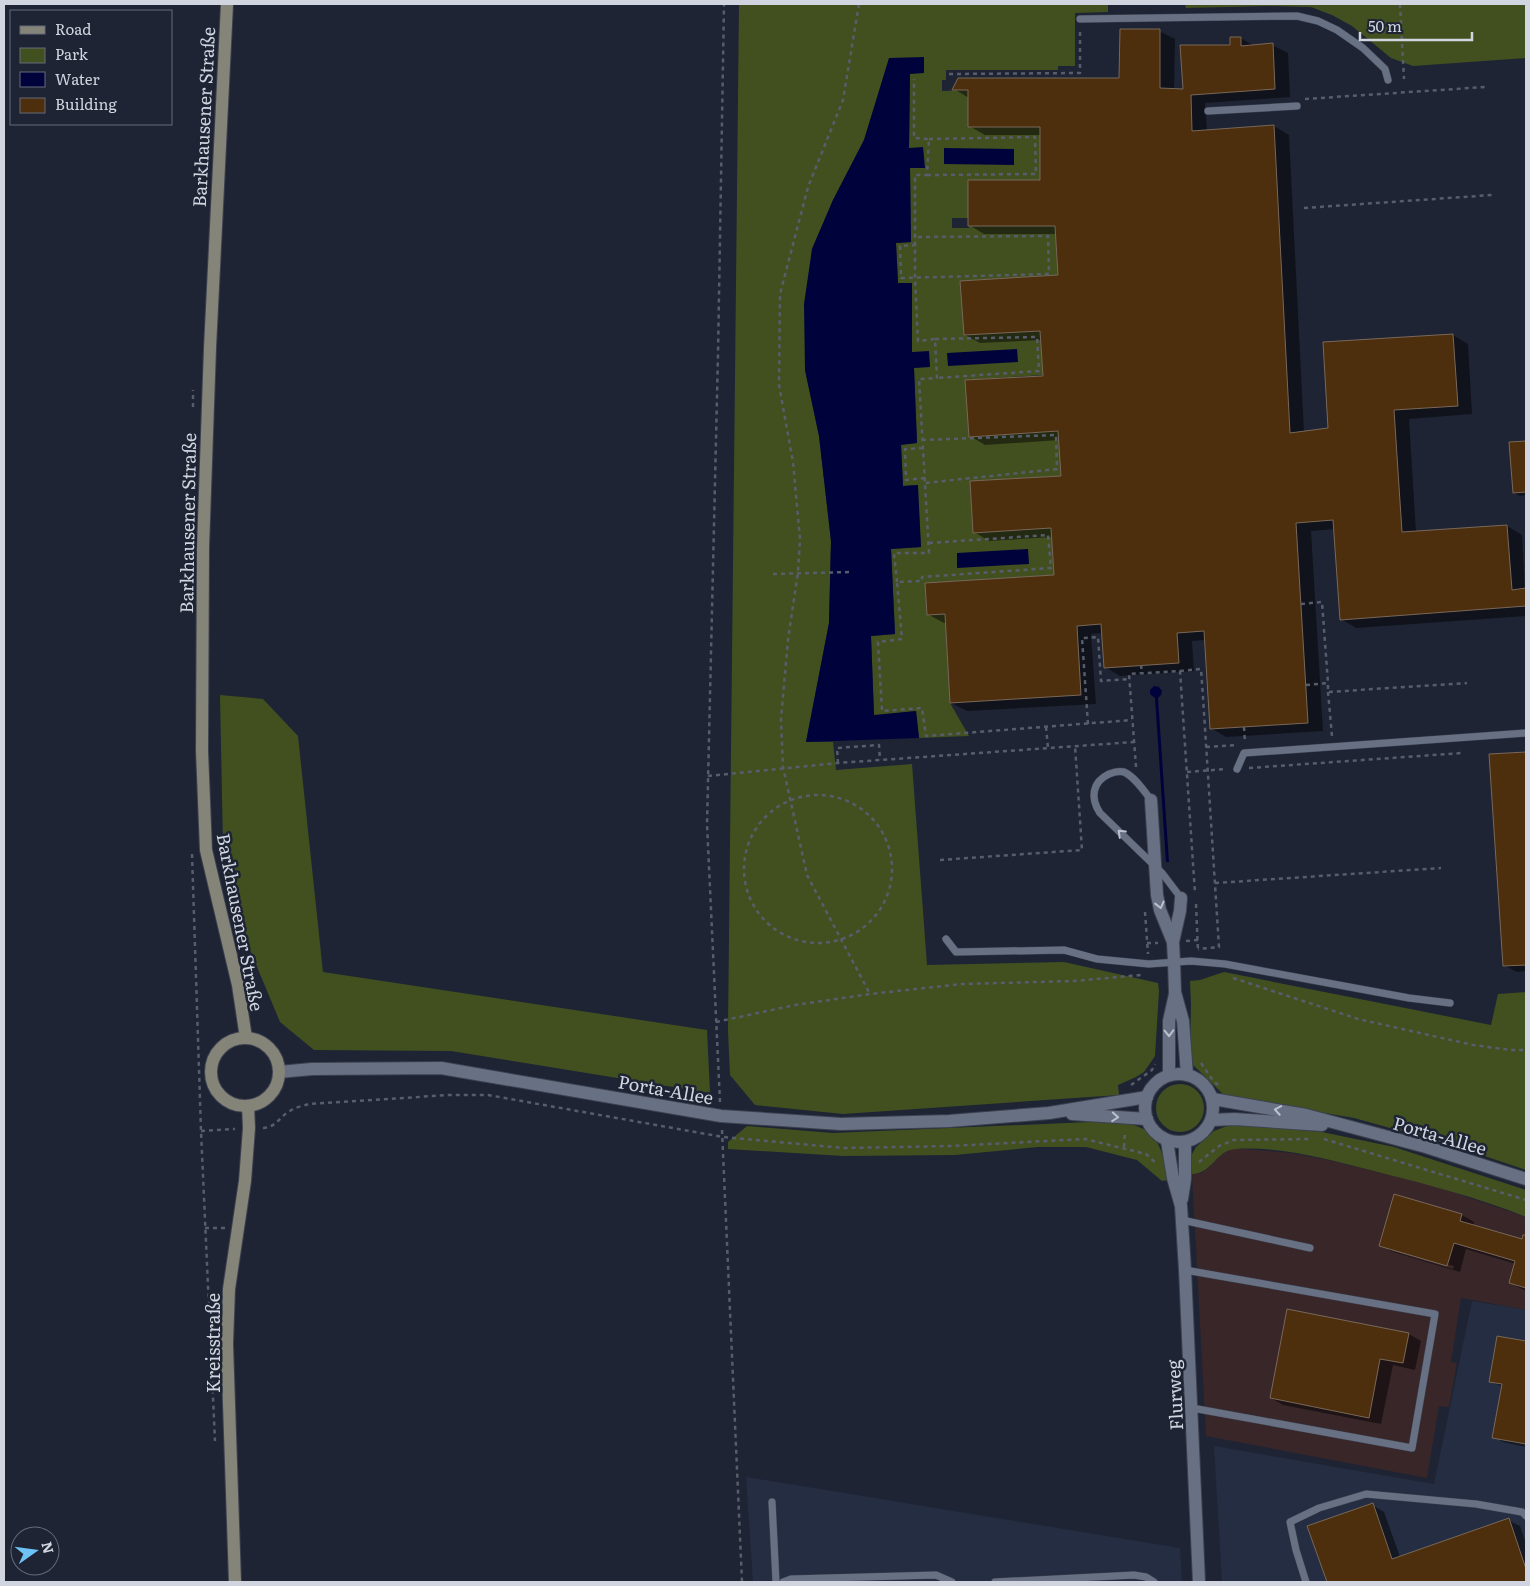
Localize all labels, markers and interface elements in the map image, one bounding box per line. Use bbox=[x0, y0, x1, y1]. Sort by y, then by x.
legend bbox=[10, 10, 172, 125]
scale bar bbox=[1360, 10, 1472, 42]
text: 50 m bbox=[1368, 14, 1402, 37]
text: Road bbox=[55, 17, 91, 40]
street label: Barkhausener Straße bbox=[185, 26, 221, 208]
text: Park bbox=[55, 42, 89, 65]
text: Water bbox=[55, 67, 100, 90]
text: Building bbox=[55, 92, 117, 115]
street label: Barkhausener Straße bbox=[172, 432, 202, 614]
one-way arrow bbox=[1117, 830, 1126, 839]
street label: Barkhausener Straße bbox=[211, 831, 271, 1013]
one-way arrow bbox=[1154, 901, 1165, 910]
one-way arrow bbox=[1164, 1030, 1174, 1037]
street label: Porta-Allee bbox=[616, 1067, 716, 1111]
one-way arrow bbox=[1274, 1105, 1282, 1116]
street label: Porta-Allee bbox=[1390, 1109, 1490, 1161]
one-way arrow bbox=[1112, 1111, 1120, 1122]
street label: Kreisstraße bbox=[199, 1293, 226, 1393]
street label: Flurweg bbox=[1159, 1358, 1189, 1431]
north arrow bbox=[10, 1526, 60, 1576]
text: N bbox=[37, 1539, 60, 1556]

